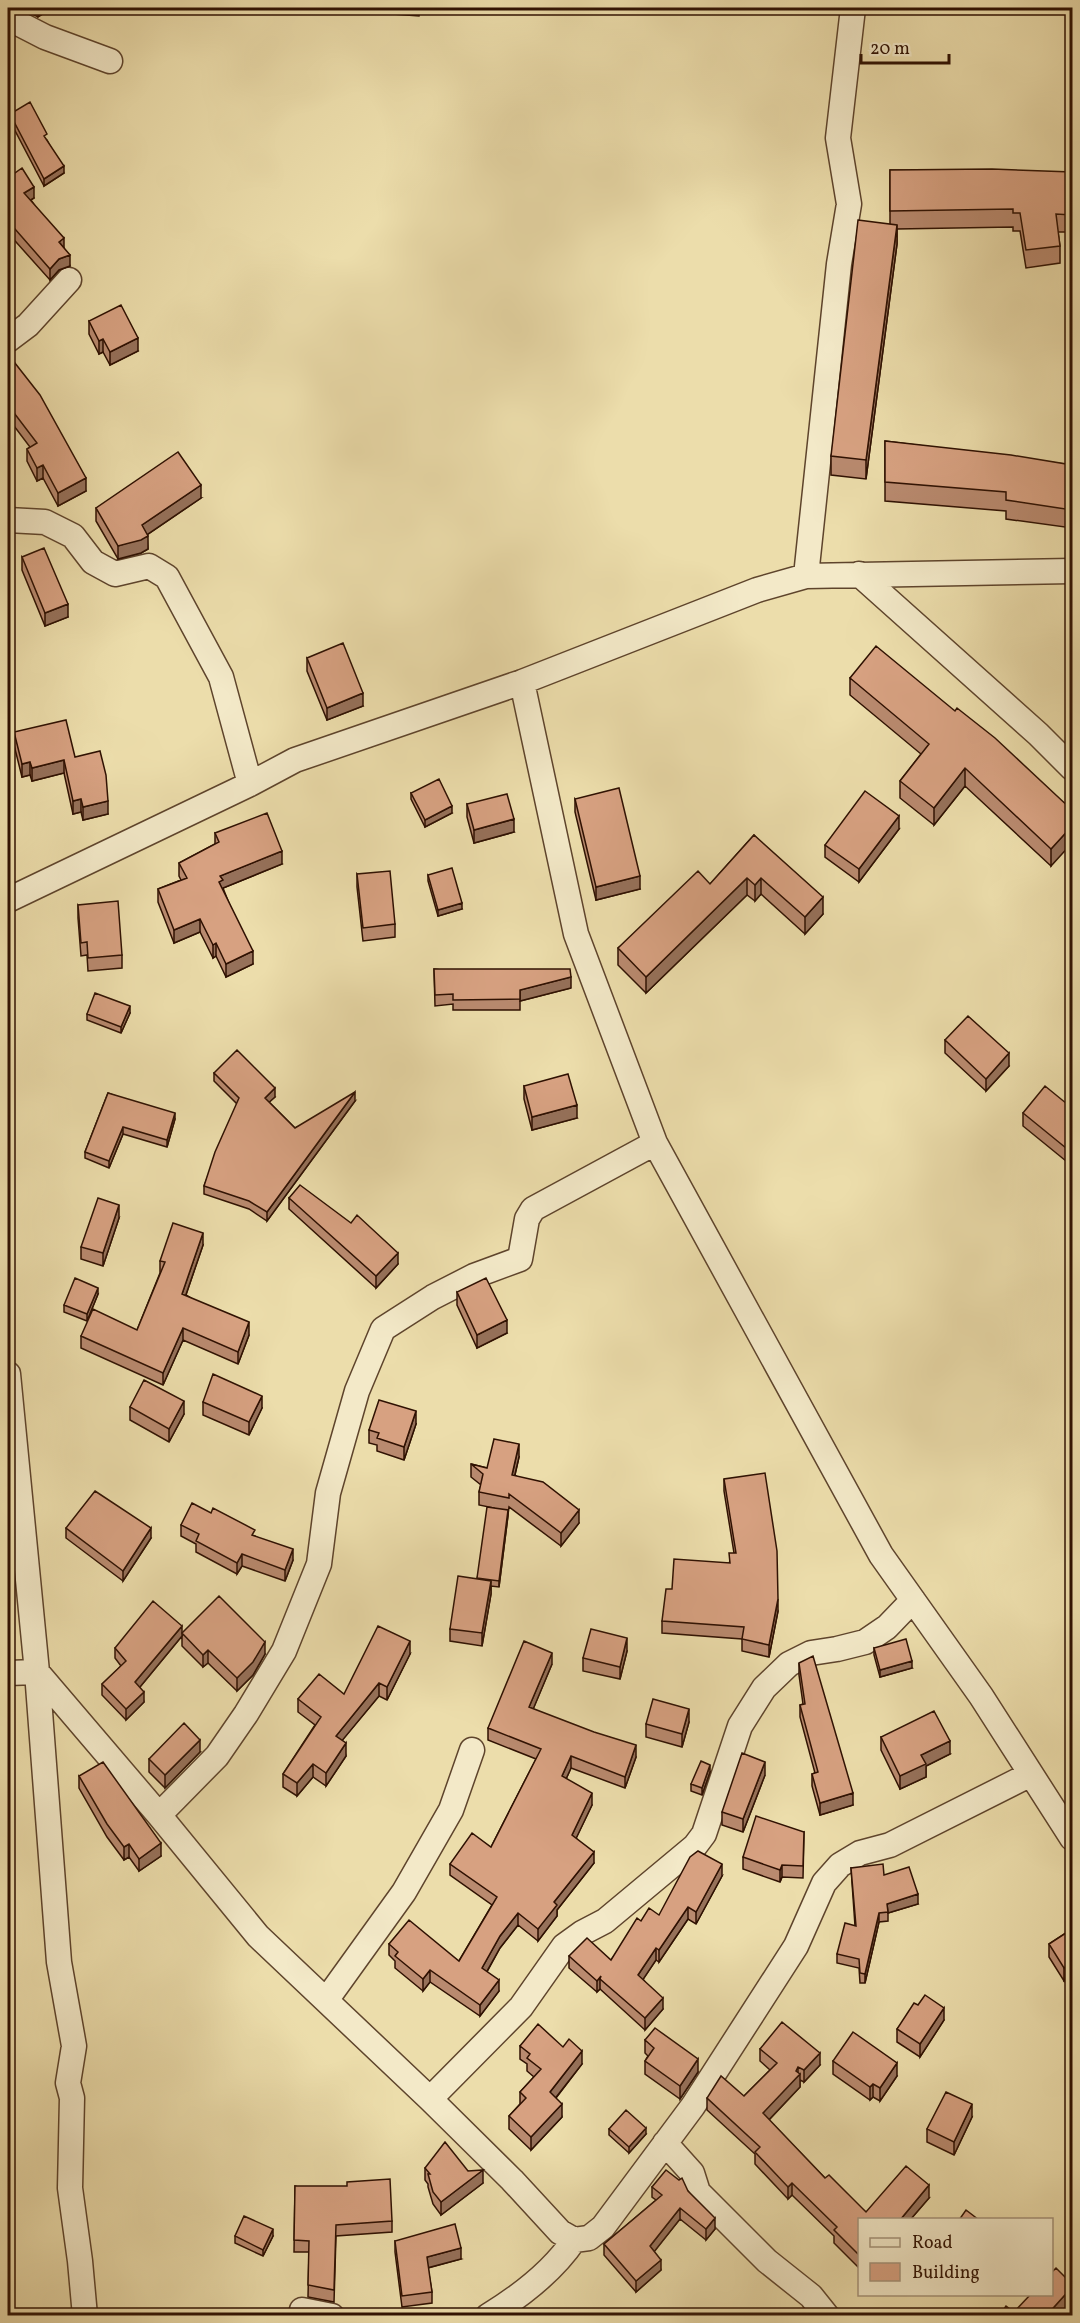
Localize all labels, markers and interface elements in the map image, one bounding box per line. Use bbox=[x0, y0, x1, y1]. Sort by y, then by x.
scale bar bbox=[861, 27, 950, 65]
text: 20 m bbox=[870, 37, 910, 62]
legend bbox=[858, 2218, 1053, 2296]
text: Road bbox=[912, 2231, 953, 2256]
text: Building bbox=[912, 2261, 980, 2286]

